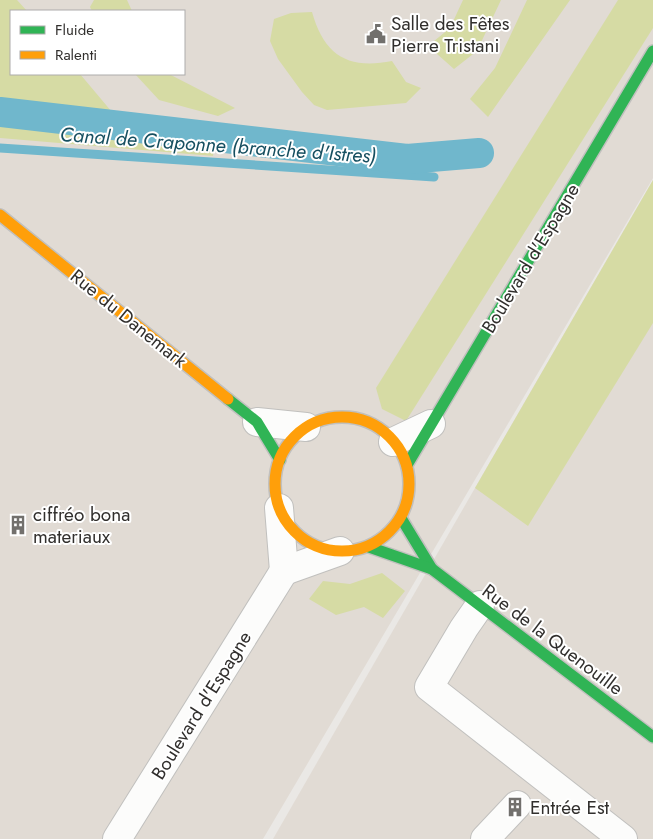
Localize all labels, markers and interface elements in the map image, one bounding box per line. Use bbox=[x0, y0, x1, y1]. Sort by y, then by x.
legend bbox=[10, 10, 185, 75]
place label: Salle des Fêtes Pierre Tristani bbox=[391, 10, 510, 59]
text: Fluide bbox=[55, 19, 94, 41]
public building icon: Salle des Fêtes Pierre Tristani bbox=[365, 23, 387, 45]
text: Ralenti bbox=[55, 44, 97, 66]
water label: Canal de Craponne (branche d'Istres) bbox=[59, 120, 377, 171]
street label: Boulevard d'Espagne bbox=[475, 178, 586, 338]
street label: Rue du Danemark bbox=[65, 263, 193, 374]
place label: ciffréo bona materiaux bbox=[33, 501, 130, 550]
building icon: ciffréo bona materiaux bbox=[7, 514, 29, 536]
street label: Rue de la Quenouille bbox=[477, 577, 629, 702]
street label: Boulevard d'Espagne bbox=[145, 626, 258, 785]
place label: Entrée Est bbox=[530, 794, 610, 821]
building icon: Entrée Est bbox=[504, 796, 526, 818]

